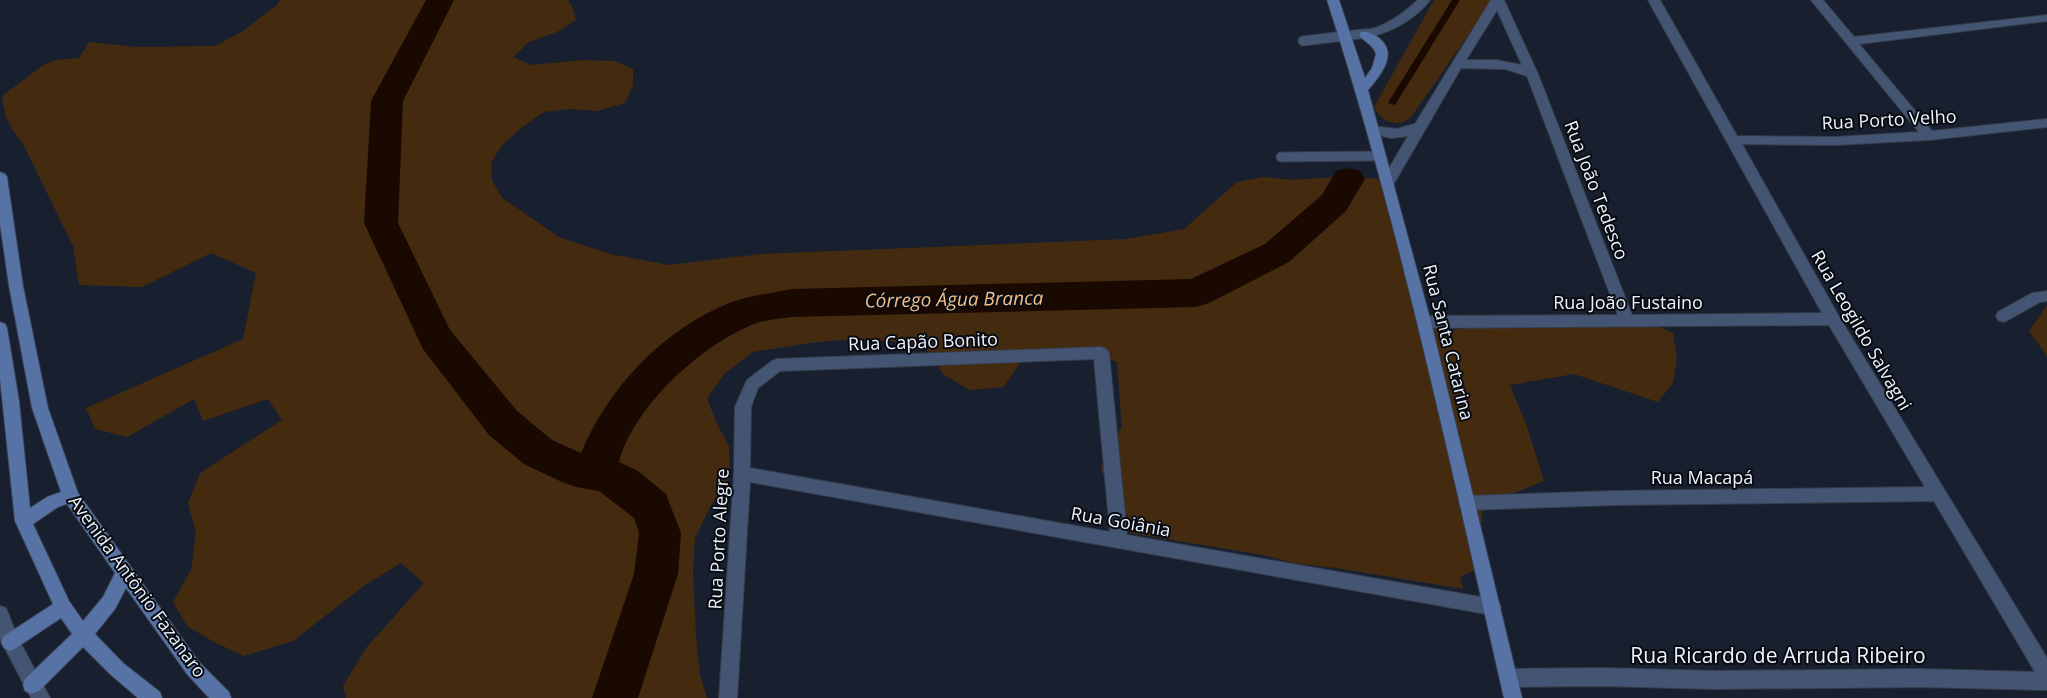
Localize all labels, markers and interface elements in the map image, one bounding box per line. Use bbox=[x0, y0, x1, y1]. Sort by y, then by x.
street label: Rua Porto Velho bbox=[1821, 103, 1957, 135]
street label: Rua João Tedesco bbox=[1559, 117, 1635, 263]
street label: Rua Leogildo Salvagni bbox=[1806, 245, 1918, 415]
street label: Rua Santa Catarina bbox=[1418, 262, 1480, 422]
water label: Córrego Água Branca bbox=[864, 284, 1044, 314]
street label: Rua João Fustaino bbox=[1553, 290, 1703, 314]
street label: Rua Capão Bonito bbox=[848, 326, 998, 356]
street label: Rua Macapá bbox=[1651, 465, 1753, 489]
street label: Rua Porto Alegre bbox=[702, 468, 734, 610]
street label: Avenida Antônio Fazanaro bbox=[64, 490, 212, 682]
street label: Rua Goiânia bbox=[1069, 500, 1173, 542]
street label: Rua Ricardo de Arruda Ribeiro bbox=[1630, 641, 1926, 669]

